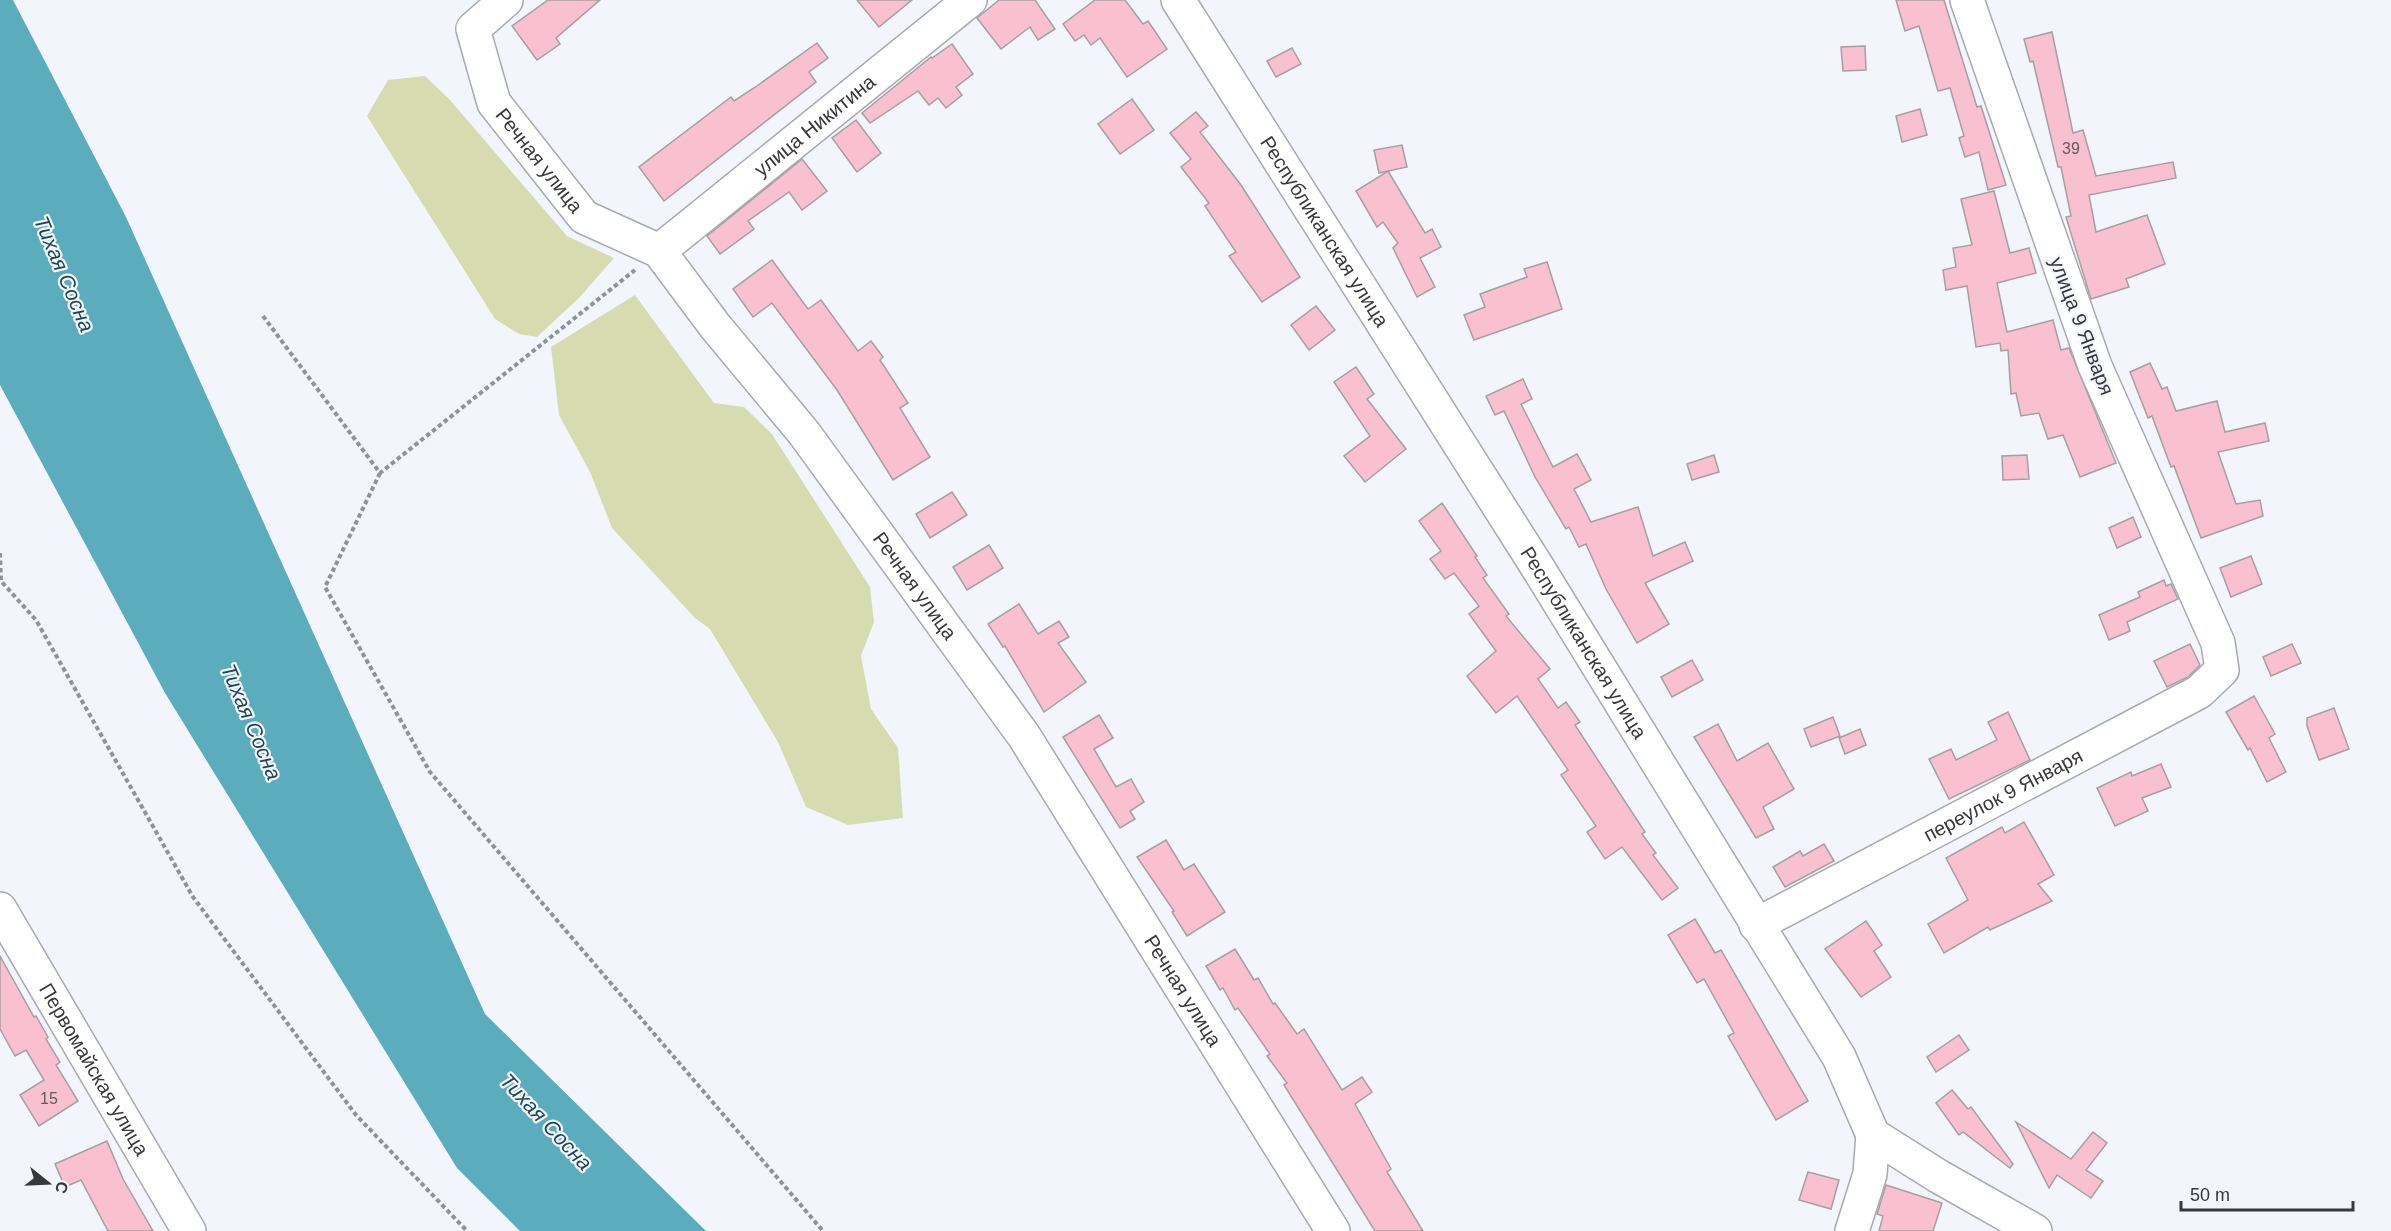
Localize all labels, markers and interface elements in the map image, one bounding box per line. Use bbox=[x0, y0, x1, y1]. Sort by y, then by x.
street label: улица Никитина bbox=[750, 70, 880, 181]
street label: Речная улица bbox=[491, 104, 588, 218]
street label: Республиканская улица bbox=[1256, 132, 1394, 331]
house number: 39 bbox=[2062, 140, 2080, 157]
water label: Тихая Сосна bbox=[30, 213, 99, 335]
street label: улица 9 Января bbox=[2046, 254, 2118, 398]
street label: Речная улица bbox=[869, 528, 962, 644]
street label: Республиканская улица bbox=[1516, 543, 1652, 743]
water label: Тихая Сосна bbox=[217, 661, 286, 783]
street label: переулок 9 Января bbox=[1920, 744, 2086, 846]
street label: Речная улица bbox=[1140, 931, 1226, 1051]
street label: Первомайская улица bbox=[35, 979, 154, 1160]
water label: Тихая Сосна bbox=[496, 1069, 597, 1175]
house number: 15 bbox=[40, 1090, 58, 1107]
north arrow bbox=[18, 1153, 78, 1213]
scale bar bbox=[2181, 1174, 2354, 1212]
text: С bbox=[52, 1179, 72, 1196]
text: 50 m bbox=[2190, 1185, 2230, 1205]

